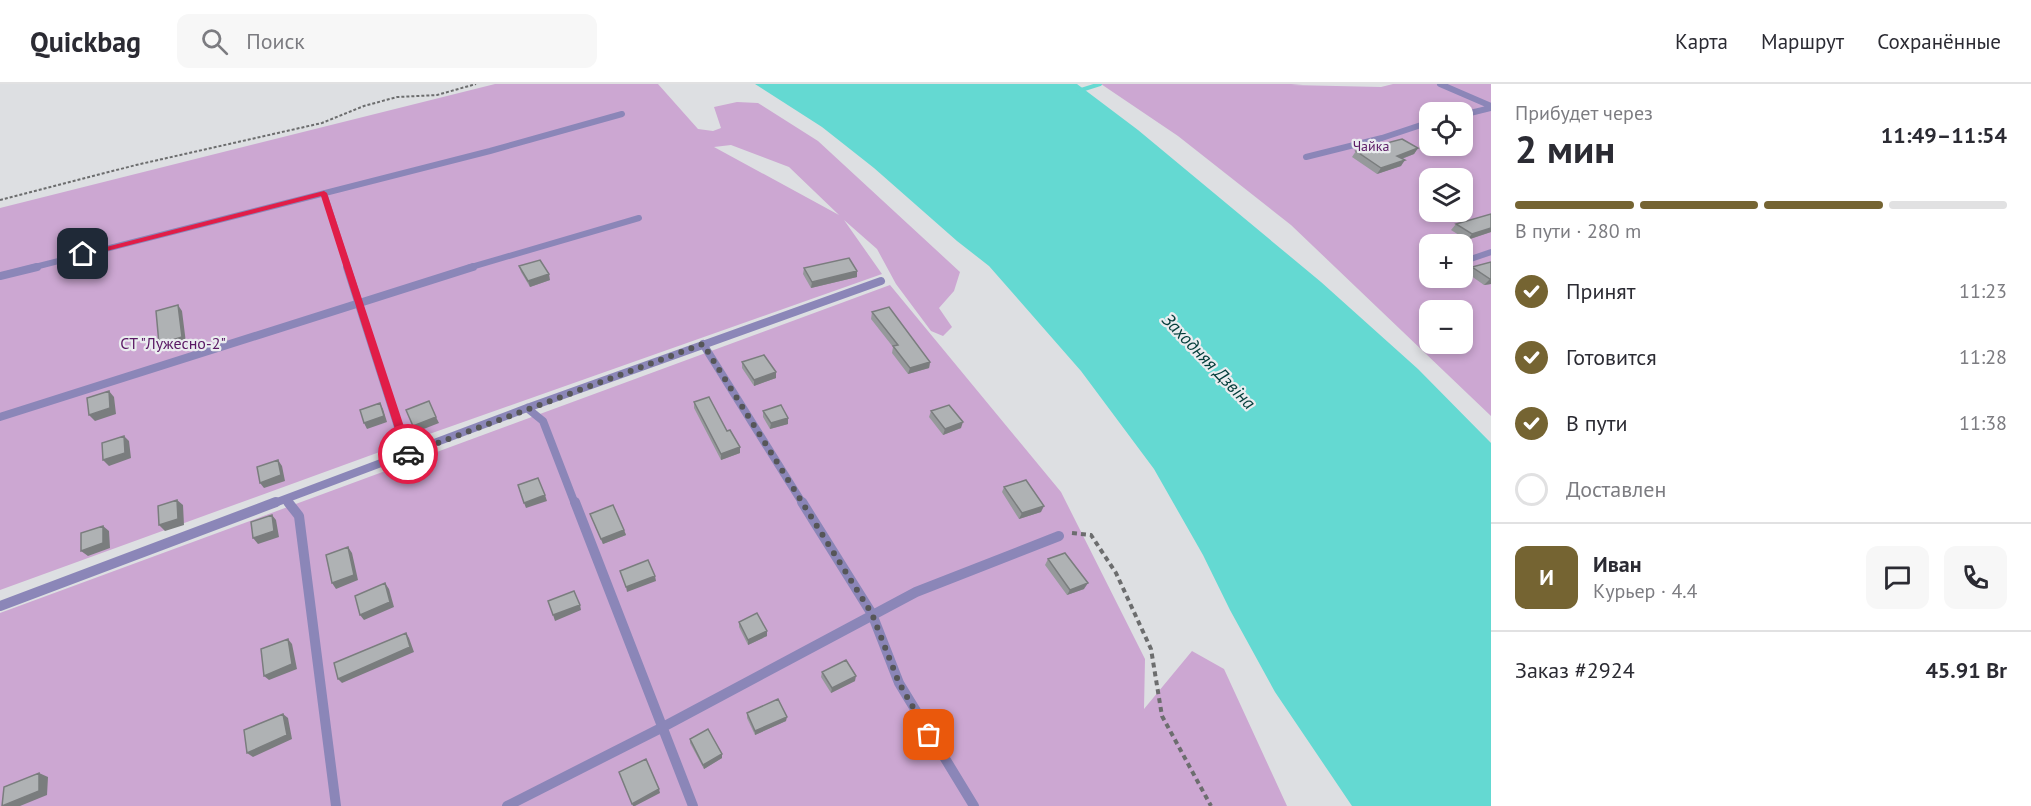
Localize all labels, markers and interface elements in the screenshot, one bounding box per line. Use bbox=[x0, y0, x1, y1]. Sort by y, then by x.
search box bbox=[177, 14, 597, 68]
text: Quickbag bbox=[30, 23, 141, 60]
icon: search bbox=[198, 25, 231, 58]
text: Поиск bbox=[246, 27, 305, 55]
text: Карта bbox=[1675, 28, 1728, 55]
text: Маршрут bbox=[1761, 28, 1844, 55]
text: Сохранённые bbox=[1877, 28, 2001, 55]
text: Прибудет через bbox=[1515, 100, 1653, 126]
map controls bbox=[1419, 102, 1473, 354]
button: locate bbox=[1419, 102, 1473, 156]
text: 11:49–11:54 bbox=[1881, 121, 2007, 149]
text: 2 мин bbox=[1515, 123, 1615, 174]
park label: Чайка bbox=[1353, 137, 1389, 155]
button: layers bbox=[1419, 168, 1473, 222]
text: В пути · 280 m bbox=[1515, 218, 1641, 244]
pin bbox=[57, 228, 108, 279]
button: + bbox=[1419, 234, 1473, 288]
icon: home bbox=[66, 237, 99, 270]
icon: check bbox=[1515, 275, 1548, 308]
text: Принят bbox=[1566, 277, 1636, 305]
text: 11:23 bbox=[1959, 278, 2007, 304]
button: − bbox=[1419, 300, 1473, 354]
water label: Заходняя Дзвіна bbox=[1157, 308, 1261, 414]
park label: СТ "Лужесно-2" bbox=[120, 333, 226, 353]
icon: check bbox=[1515, 341, 1548, 374]
text: Готовится bbox=[1566, 343, 1657, 371]
text: 11:28 bbox=[1959, 344, 2007, 370]
icon: check bbox=[1515, 407, 1548, 440]
text: В пути bbox=[1566, 409, 1628, 437]
text: 11:38 bbox=[1959, 410, 2007, 436]
courier bbox=[378, 424, 438, 484]
icon: car bbox=[392, 438, 425, 471]
text: Доставлен bbox=[1566, 475, 1666, 503]
button: chat bbox=[1866, 546, 1929, 609]
button: phone bbox=[1944, 546, 2007, 609]
text: Иван bbox=[1593, 550, 1642, 578]
text: И bbox=[1539, 563, 1554, 591]
text: Курьер · 4.4 bbox=[1593, 578, 1697, 604]
text: Заказ #2924 bbox=[1515, 656, 1635, 684]
text: 45.91 Br bbox=[1925, 656, 2007, 684]
pin bbox=[903, 709, 954, 760]
icon: bag bbox=[912, 718, 945, 751]

